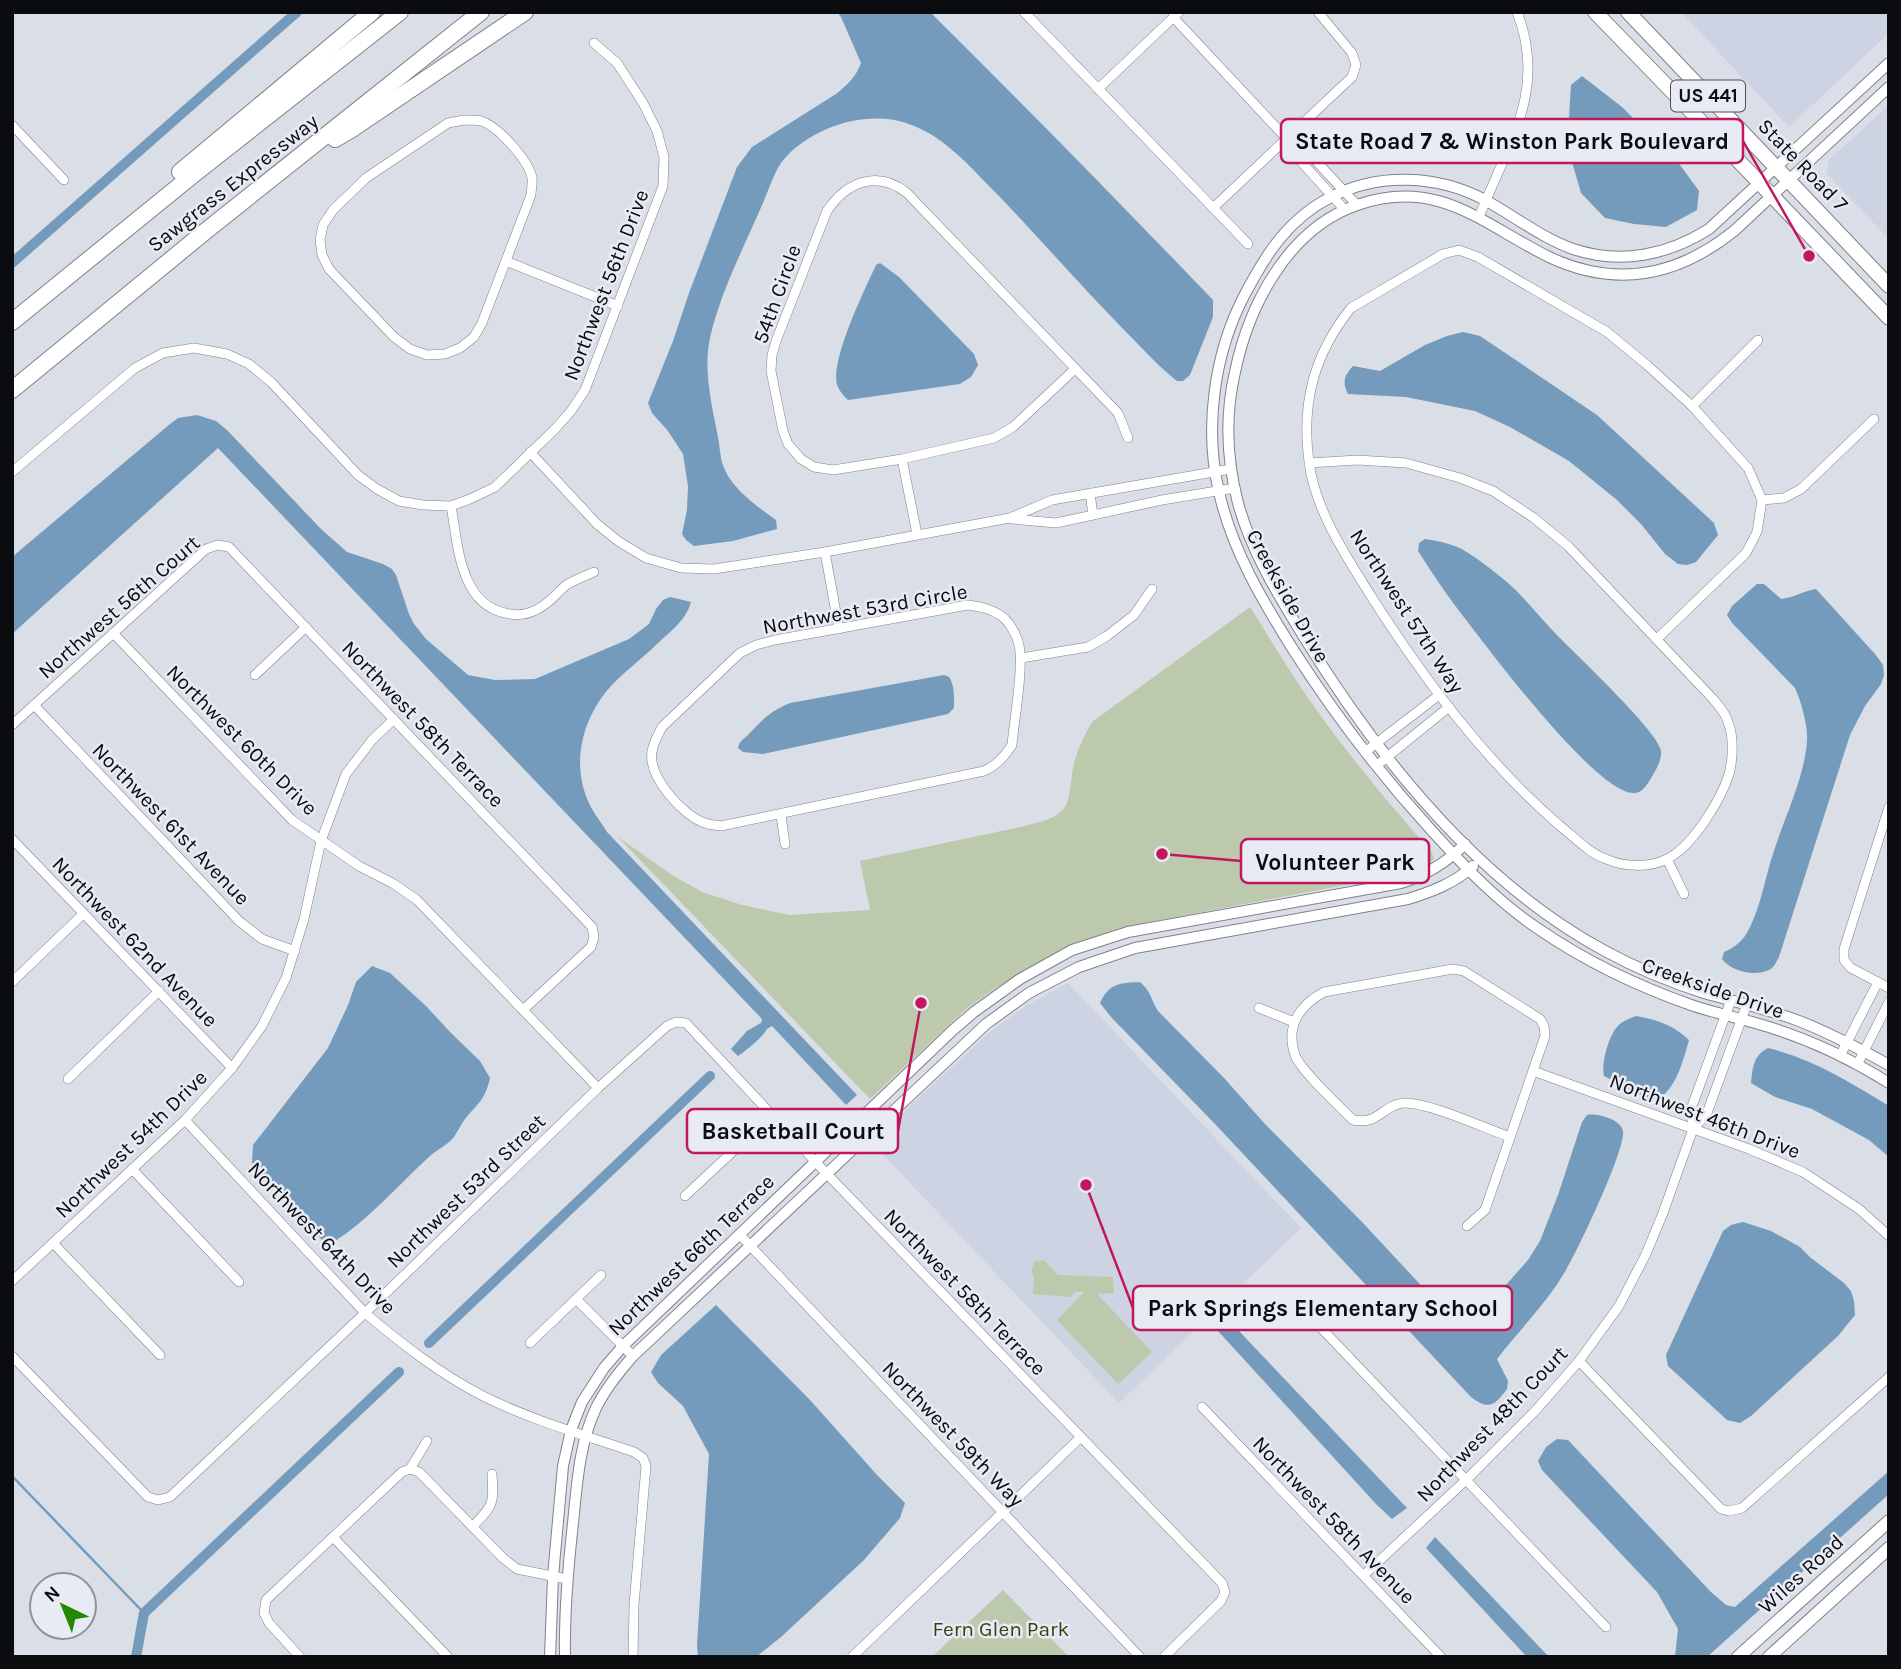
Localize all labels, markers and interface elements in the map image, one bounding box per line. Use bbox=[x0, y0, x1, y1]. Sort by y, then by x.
road number: US 441 bbox=[1671, 80, 1745, 111]
street label: Sawgrass Expressway bbox=[143, 109, 323, 257]
street label: State Road 7 bbox=[1753, 114, 1853, 216]
callout: State Road 7 & Winston Park Boulevard bbox=[1281, 119, 1743, 163]
text: State Road 7 & Winston Park Boulevard bbox=[1295, 128, 1729, 155]
street label: Northwest 56th Drive bbox=[559, 186, 653, 384]
street label: 54th Circle bbox=[748, 241, 806, 347]
street label: Creekside Drive bbox=[1242, 525, 1334, 667]
street label: Northwest 57th Way bbox=[1345, 525, 1469, 698]
street label: Northwest 56th Court bbox=[33, 530, 205, 684]
street label: Northwest 53rd Circle bbox=[761, 579, 969, 639]
street label: Northwest 58th Terrace bbox=[337, 636, 509, 812]
street label: Northwest 60th Drive bbox=[162, 660, 322, 820]
street label: Northwest 61st Avenue bbox=[87, 738, 255, 910]
callout: Volunteer Park bbox=[1241, 839, 1429, 883]
text: Volunteer Park bbox=[1255, 849, 1415, 876]
street label: Northwest 62nd Avenue bbox=[47, 852, 223, 1032]
street label: Creekside Drive bbox=[1639, 952, 1787, 1024]
street label: Northwest 54th Drive bbox=[50, 1065, 212, 1223]
street label: Northwest 46th Drive bbox=[1606, 1069, 1804, 1163]
street label: Northwest 53rd Street bbox=[382, 1109, 550, 1273]
callout: Basketball Court bbox=[687, 1109, 898, 1153]
text: Basketball Court bbox=[702, 1118, 884, 1145]
street label: Northwest 64th Drive bbox=[243, 1157, 401, 1319]
street label: Northwest 66th Terrace bbox=[603, 1169, 779, 1341]
street label: Northwest 58th Terrace bbox=[879, 1204, 1051, 1380]
callout: Park Springs Elementary School bbox=[1133, 1286, 1512, 1330]
text: Park Springs Elementary School bbox=[1148, 1295, 1498, 1322]
street label: Northwest 48th Court bbox=[1412, 1341, 1572, 1507]
street label: Northwest 59th Way bbox=[877, 1356, 1029, 1512]
street label: Northwest 58th Avenue bbox=[1248, 1431, 1420, 1609]
street label: Wiles Road bbox=[1754, 1530, 1848, 1618]
north arrow bbox=[28, 1571, 98, 1641]
text: N bbox=[40, 1582, 65, 1607]
park label: Fern Glen Park bbox=[933, 1617, 1070, 1641]

